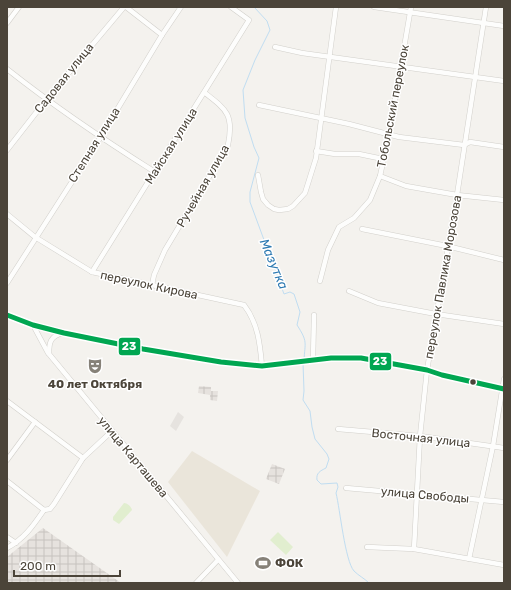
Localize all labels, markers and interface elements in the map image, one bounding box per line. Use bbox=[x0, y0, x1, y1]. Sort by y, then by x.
street label: Садовая улица bbox=[31, 40, 97, 116]
street label: Тобольский переулок bbox=[374, 43, 412, 169]
street label: Степная улица bbox=[65, 105, 123, 185]
street label: Майская улица bbox=[142, 105, 200, 187]
street label: Ручейная улица bbox=[174, 142, 232, 230]
street label: переулок Павлика Морозова bbox=[422, 194, 464, 360]
water label: Мазутка bbox=[257, 237, 291, 292]
street label: переулок Кирова bbox=[99, 268, 199, 302]
line badge: 23 bbox=[118, 337, 141, 356]
text: 23 bbox=[122, 340, 136, 353]
line badge: 23 bbox=[369, 352, 392, 371]
text: 23 bbox=[373, 355, 387, 368]
theatre icon: 40 лет Октября bbox=[86, 357, 104, 375]
place label: 40 лет Октября bbox=[48, 377, 142, 391]
unlabelled marker bbox=[468, 377, 478, 387]
street label: улица Карташева bbox=[95, 414, 171, 500]
street label: Восточная улица bbox=[371, 426, 471, 450]
street label: улица Свободы bbox=[380, 484, 470, 506]
scale bar bbox=[14, 552, 120, 578]
sports icon: ФОК bbox=[254, 554, 272, 572]
place label: ФОК bbox=[275, 556, 304, 570]
text: 200 m bbox=[20, 559, 56, 573]

